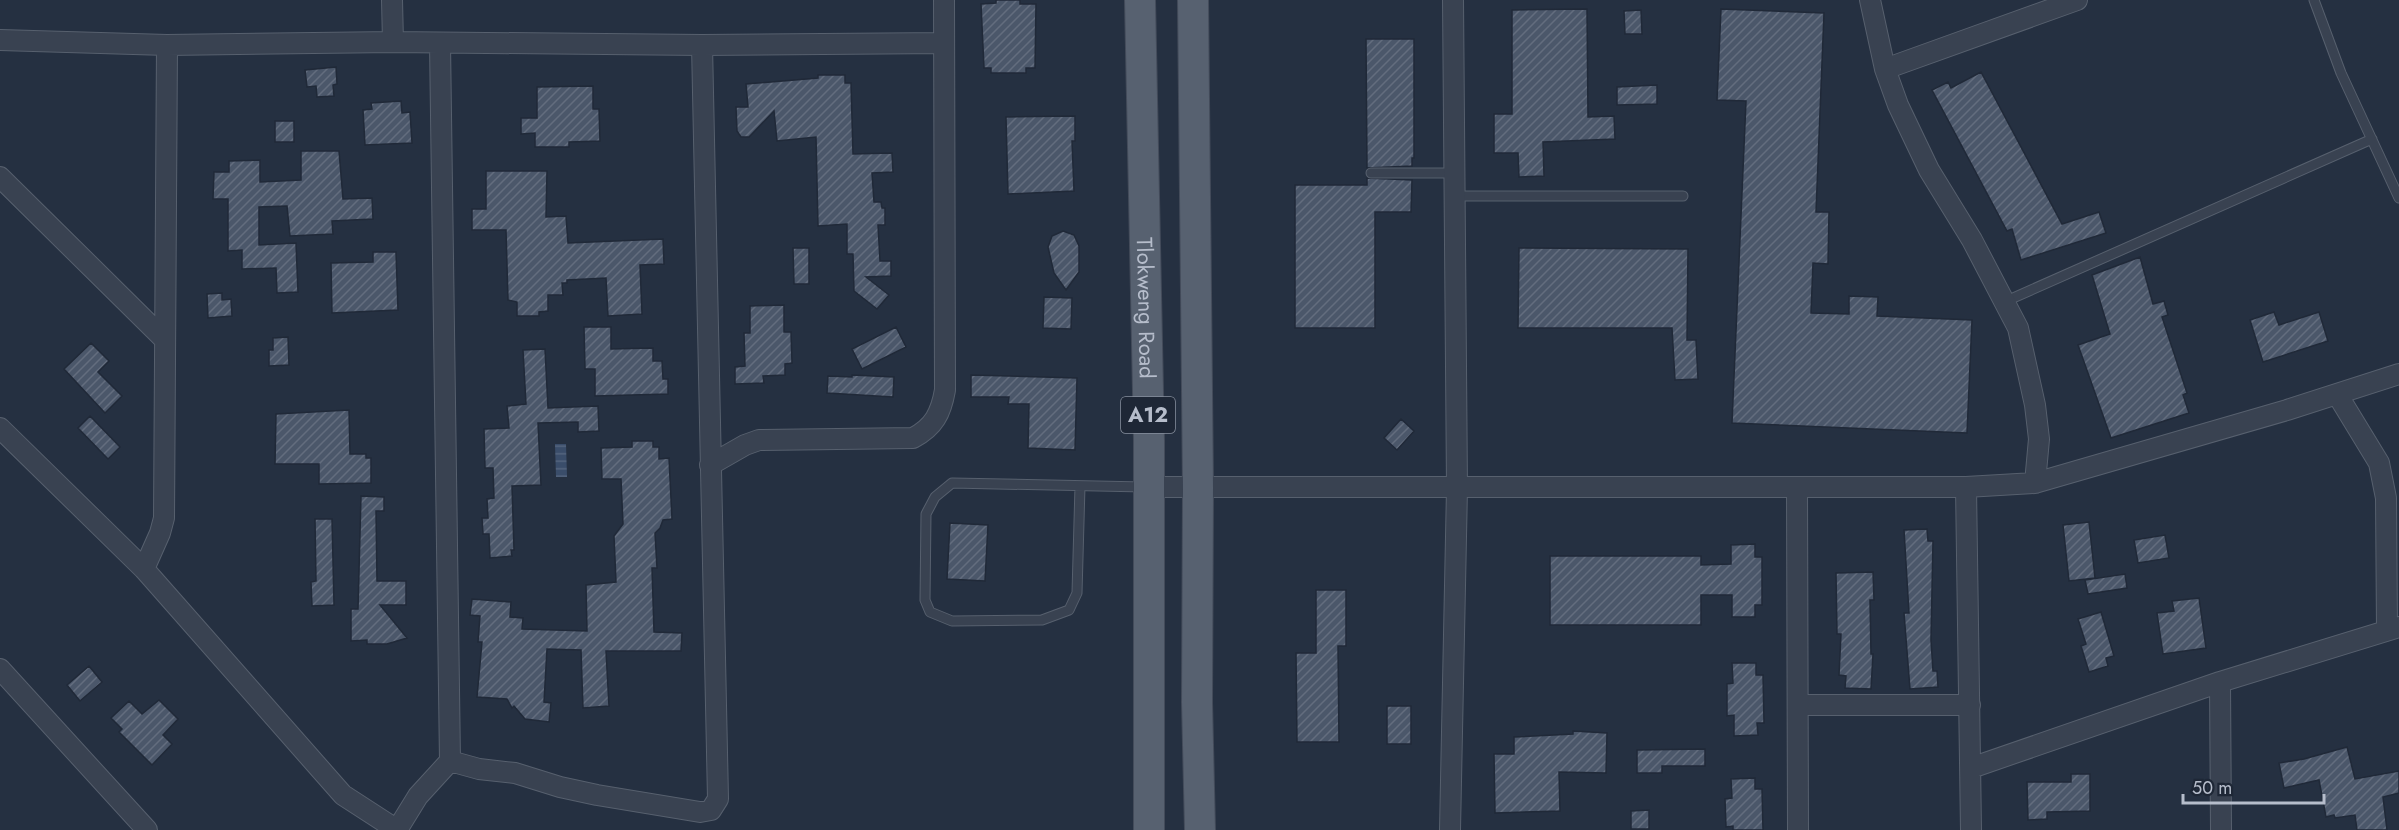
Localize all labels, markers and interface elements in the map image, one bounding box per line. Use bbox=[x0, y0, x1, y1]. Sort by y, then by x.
street label: Tlokweng Road bbox=[1129, 237, 1164, 379]
road number: A12 bbox=[1121, 397, 1175, 433]
scale bar bbox=[2183, 767, 2324, 805]
text: 50 m bbox=[2192, 775, 2232, 801]

